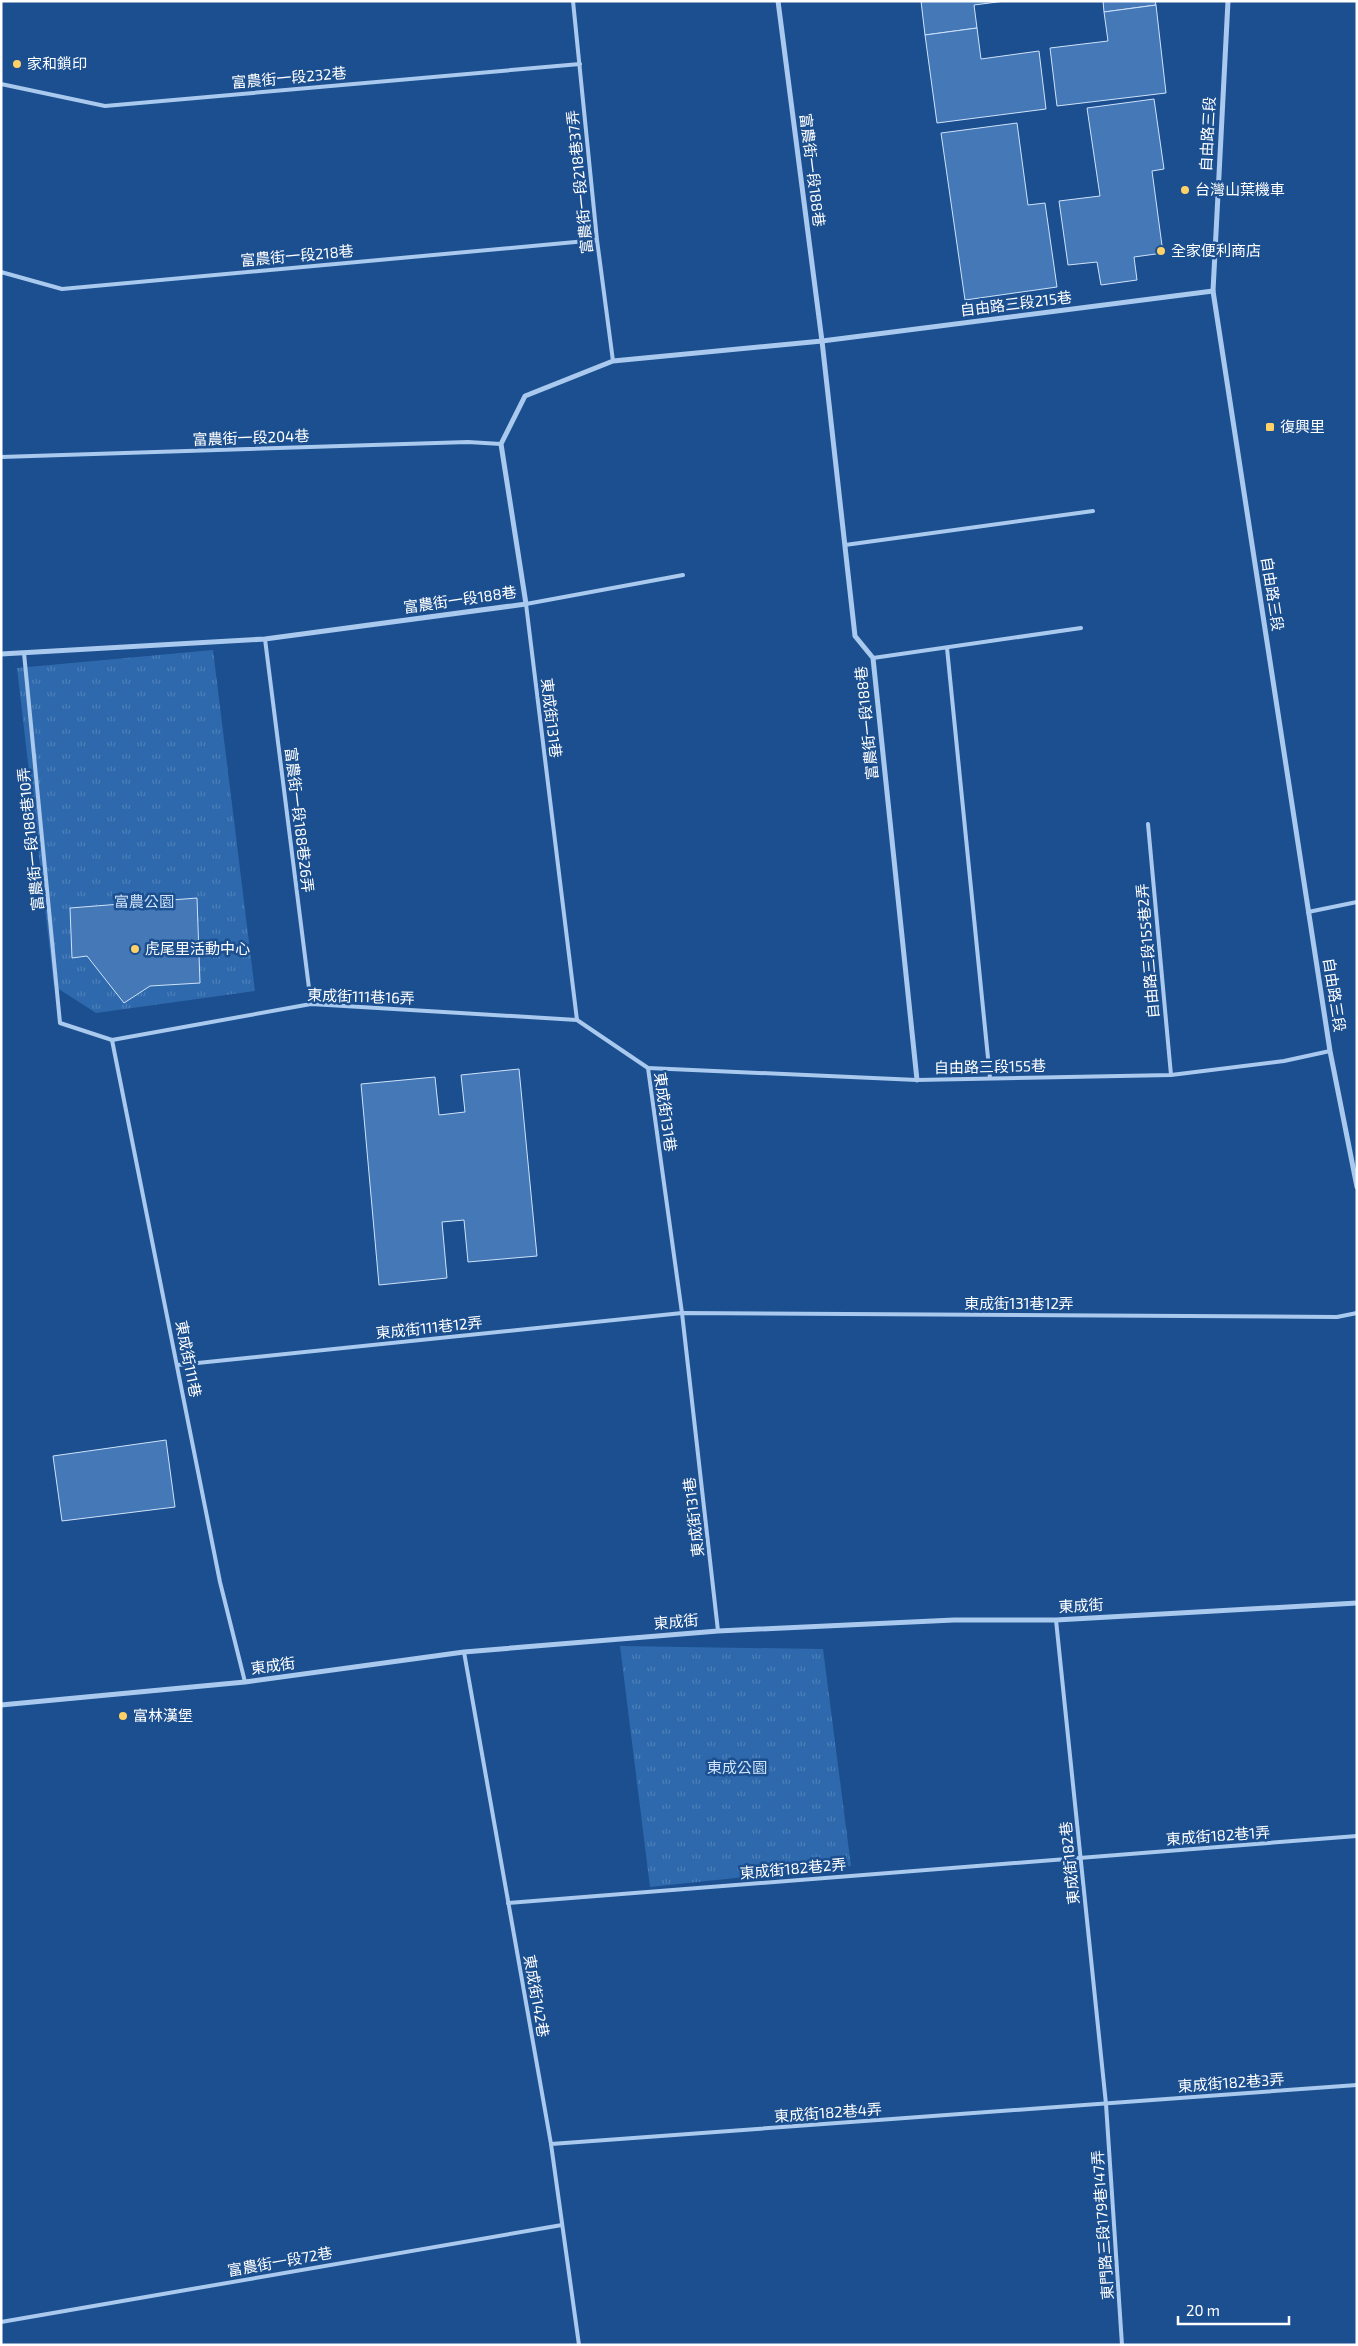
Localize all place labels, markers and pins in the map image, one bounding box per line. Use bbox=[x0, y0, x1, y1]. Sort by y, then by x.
place label: 家和鎖印 bbox=[27, 54, 87, 72]
marker: 家和鎖印 bbox=[11, 58, 23, 70]
place label: 台灣山葉機車 bbox=[1195, 180, 1285, 198]
marker: 台灣山葉機車 bbox=[1179, 184, 1191, 196]
place label: 全家便利商店 bbox=[1171, 241, 1261, 259]
marker: 全家便利商店 bbox=[1155, 245, 1167, 257]
place label: 復興里 bbox=[1280, 417, 1325, 435]
marker: 復興里 bbox=[1264, 421, 1276, 433]
place label: 虎尾里活動中心 bbox=[145, 939, 250, 957]
marker: 虎尾里活動中心 bbox=[129, 943, 141, 955]
place label: 富林漢堡 bbox=[133, 1706, 193, 1724]
marker: 富林漢堡 bbox=[117, 1710, 129, 1722]

